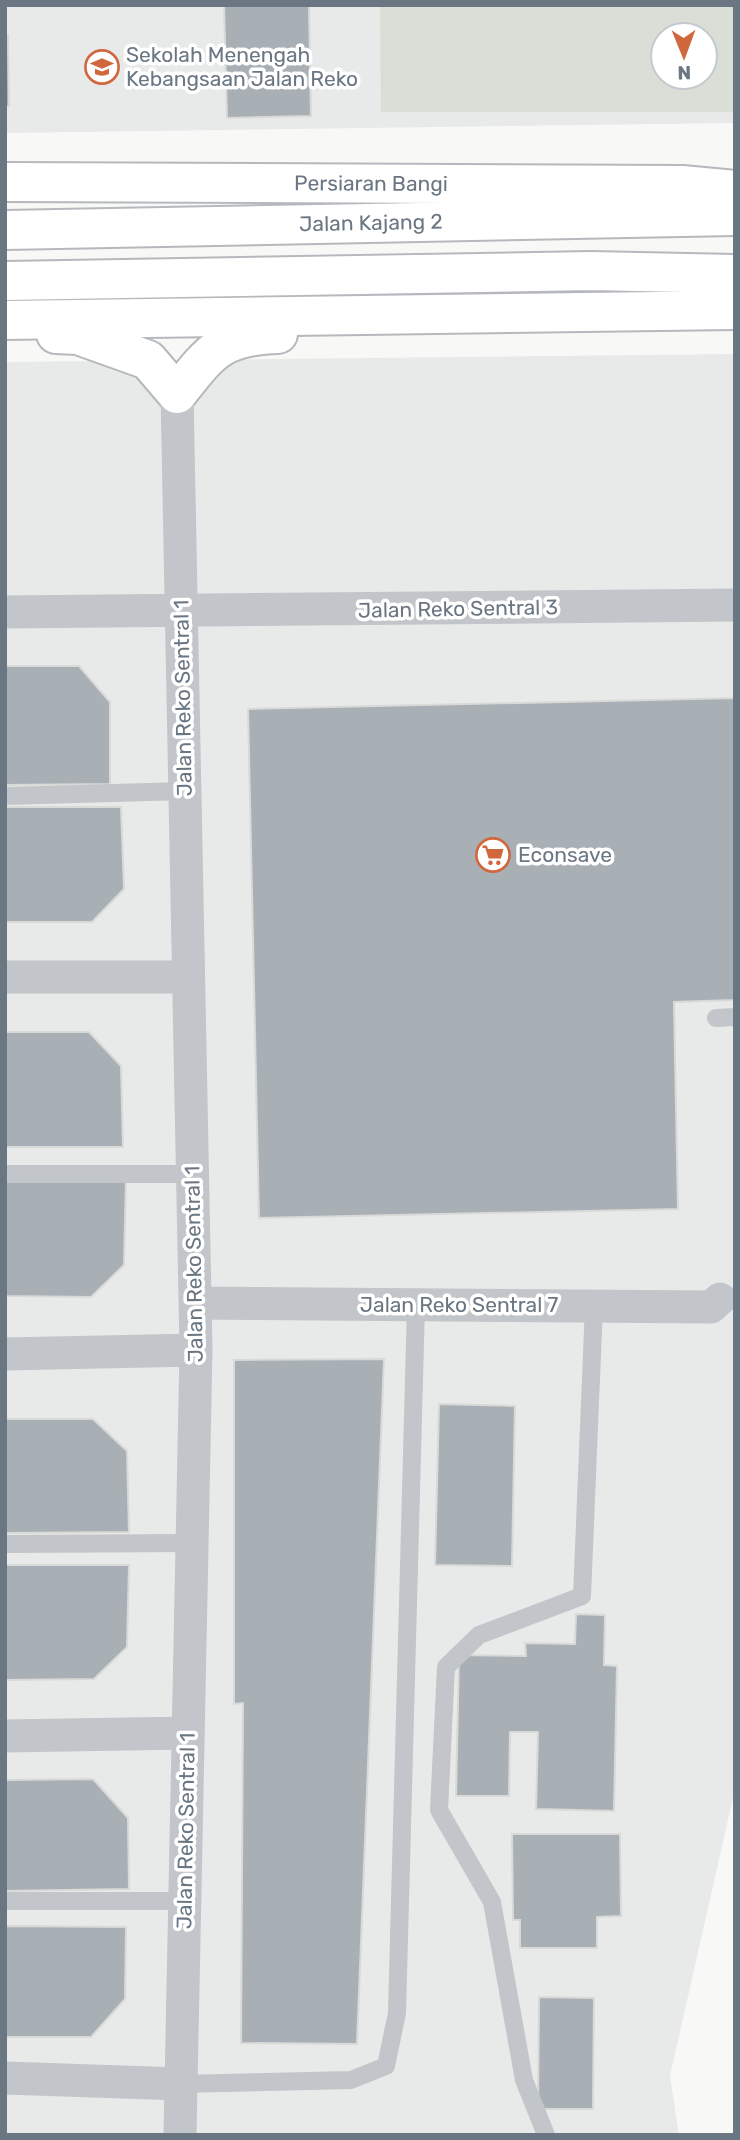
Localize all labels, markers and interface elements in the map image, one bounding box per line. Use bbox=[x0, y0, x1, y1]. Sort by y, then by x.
north arrow bbox=[649, 21, 719, 91]
place label: Sekolah Menengah Kebangsaan Jalan Reko bbox=[126, 42, 358, 91]
school or university icon: Sekolah Menengah Kebangsaan Jalan Reko bbox=[83, 48, 121, 86]
text: N bbox=[677, 61, 691, 84]
street label: Persiaran Bangi bbox=[294, 170, 448, 196]
street label: Jalan Kajang 2 bbox=[299, 209, 443, 236]
street label: Jalan Reko Sentral 3 bbox=[358, 594, 558, 623]
street label: Jalan Reko Sentral 1 bbox=[168, 600, 197, 796]
supermarket icon: Econsave bbox=[474, 836, 512, 874]
place label: Econsave bbox=[518, 842, 612, 867]
street label: Jalan Reko Sentral 1 bbox=[179, 1166, 208, 1362]
street label: Jalan Reko Sentral 7 bbox=[360, 1292, 558, 1317]
street label: Jalan Reko Sentral 1 bbox=[171, 1733, 200, 1929]

